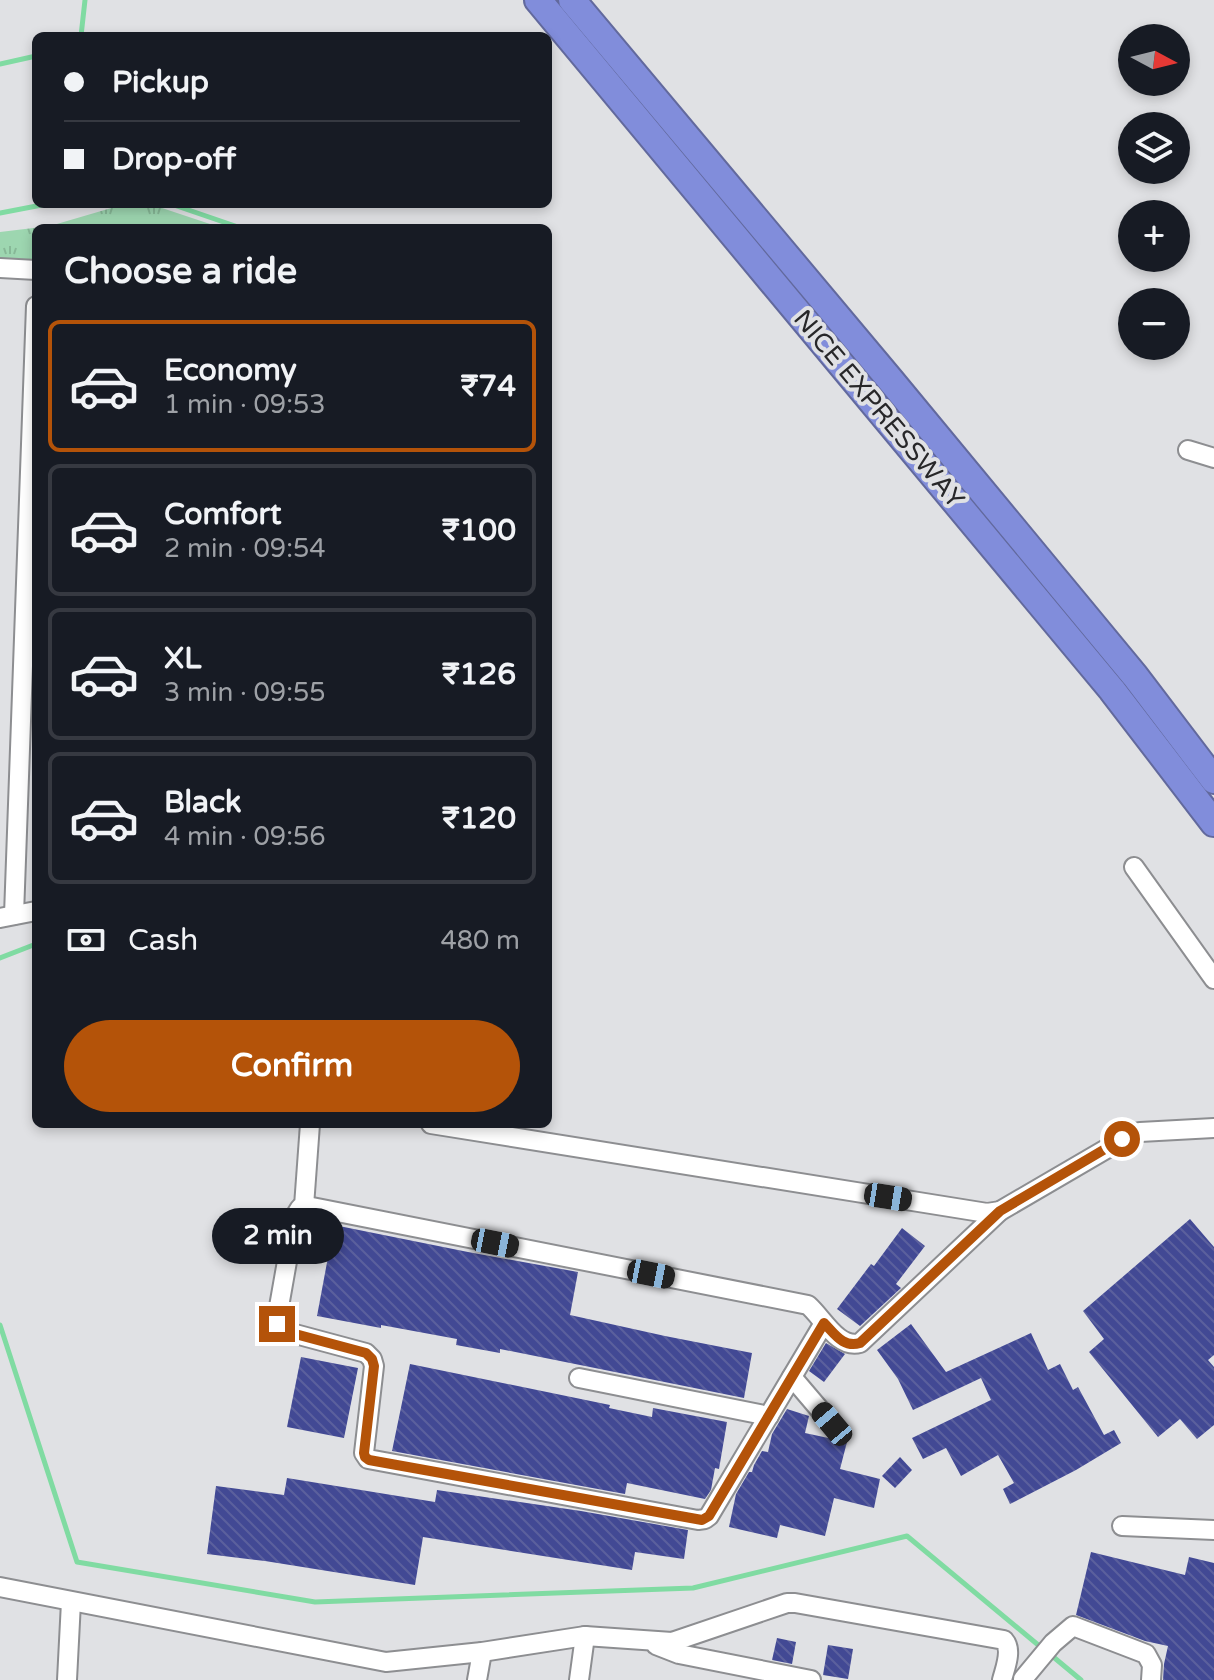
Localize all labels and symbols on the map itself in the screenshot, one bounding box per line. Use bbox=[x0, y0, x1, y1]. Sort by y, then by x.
north arrow bbox=[1118, 24, 1190, 96]
street label: NICE EXPRESSWAY bbox=[787, 304, 971, 514]
route start bbox=[1104, 1121, 1140, 1157]
car bbox=[862, 1181, 914, 1213]
callout: 2 min bbox=[211, 1208, 343, 1264]
car bbox=[469, 1227, 521, 1259]
car bbox=[625, 1258, 677, 1290]
route end bbox=[259, 1306, 295, 1342]
car bbox=[807, 1398, 857, 1450]

